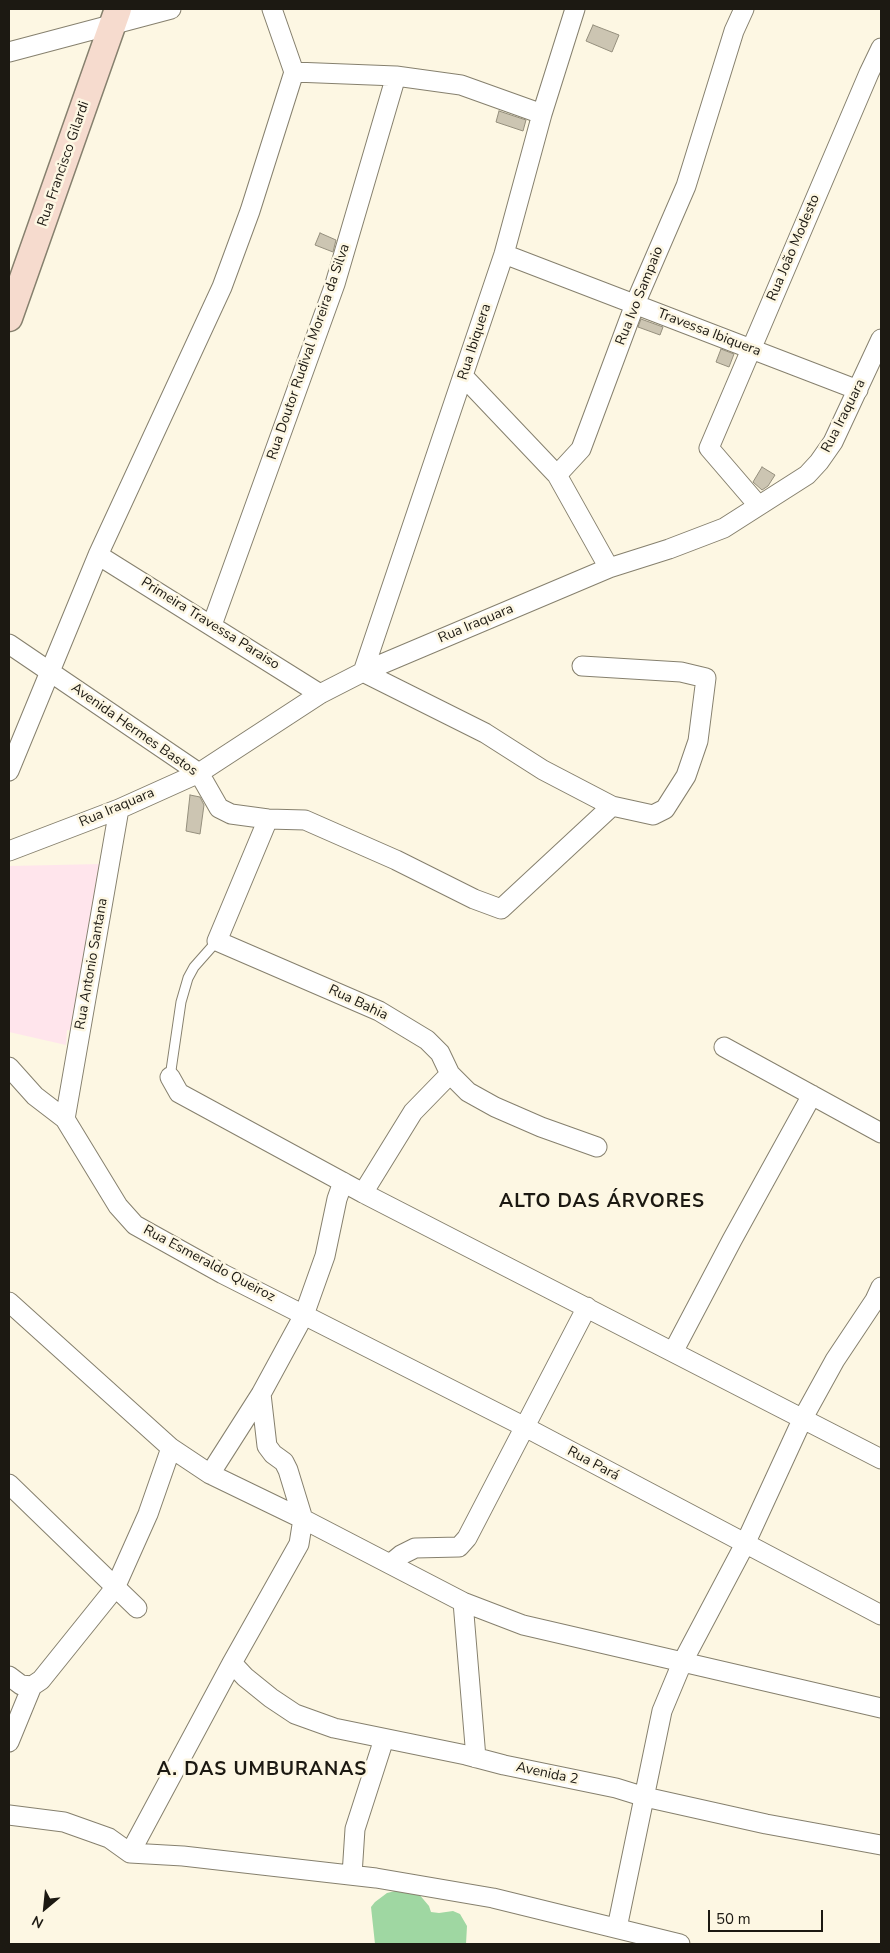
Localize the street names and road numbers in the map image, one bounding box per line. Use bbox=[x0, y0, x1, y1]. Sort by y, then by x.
street label: Rua Francisco Gilardi bbox=[35, 99, 93, 229]
street label: Rua João Modesto bbox=[764, 192, 824, 304]
street label: Rua Doutor Rudival Moreira da Silva bbox=[264, 242, 354, 462]
street label: Rua Ivo Sampaio bbox=[613, 244, 667, 348]
street label: Rua Ibiquera bbox=[455, 302, 495, 382]
street label: Travessa Ibiquera bbox=[655, 306, 763, 360]
street label: Rua Iraquara bbox=[818, 377, 870, 455]
street label: Primeira Travessa Paraiso bbox=[138, 574, 282, 674]
street label: Rua Iraquara bbox=[436, 601, 516, 647]
street label: Avenida Hermes Bastos bbox=[68, 680, 200, 780]
street label: Rua Iraquara bbox=[77, 785, 157, 831]
street label: Rua Antonio Santana bbox=[72, 897, 112, 1031]
street label: Rua Bahia bbox=[326, 982, 390, 1024]
street label: Rua Esmeraldo Queiroz bbox=[140, 1222, 278, 1306]
street label: Rua Pará bbox=[564, 1443, 622, 1485]
street label: Avenida 2 bbox=[514, 1759, 580, 1789]

